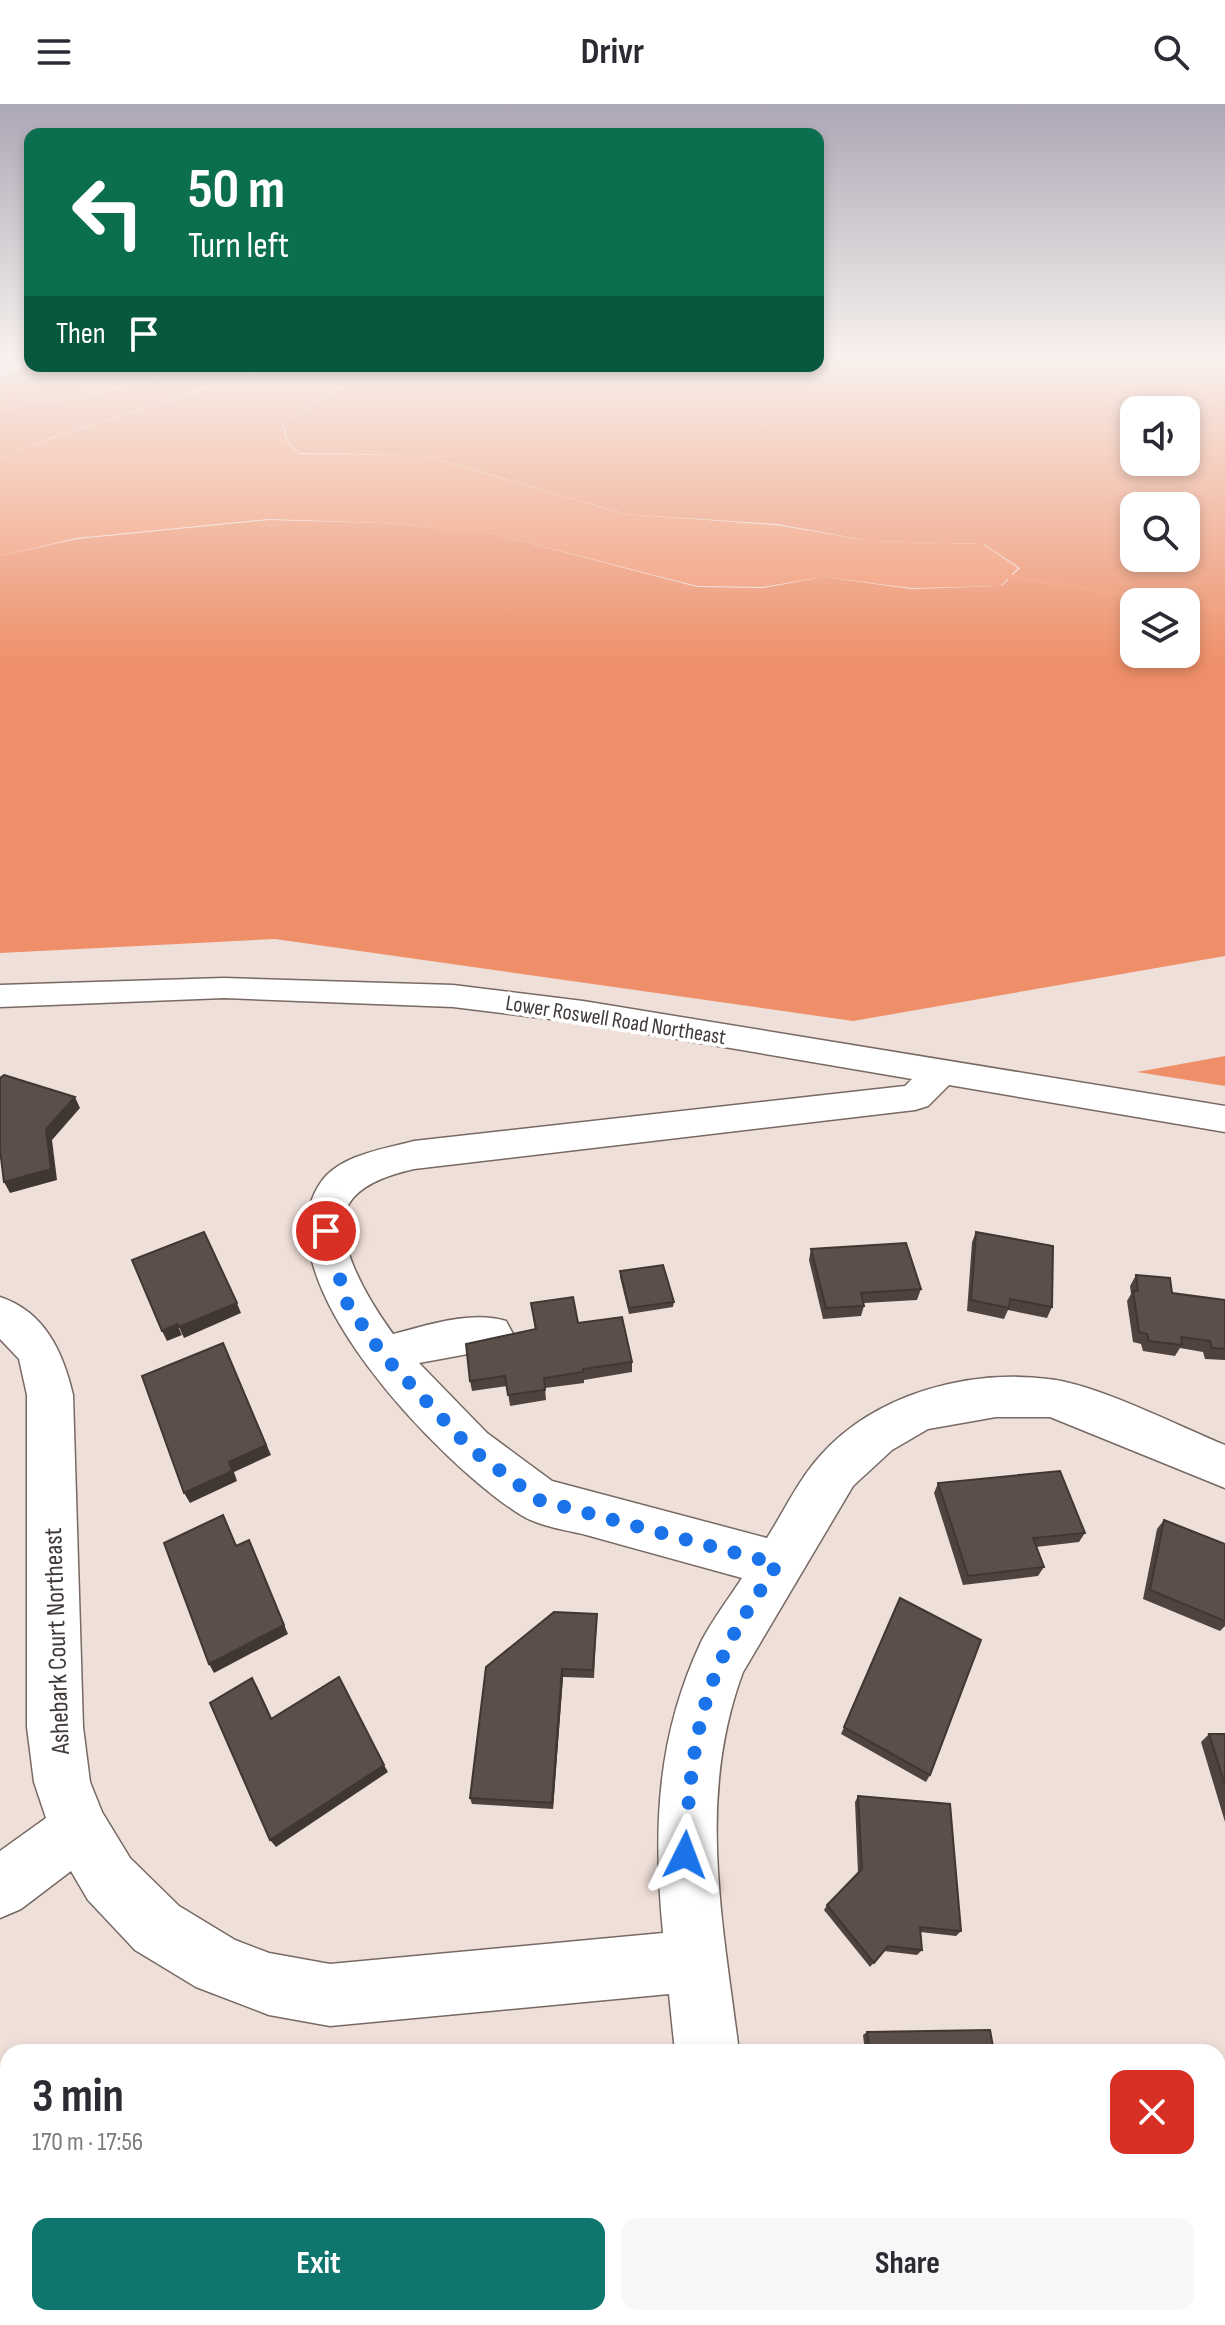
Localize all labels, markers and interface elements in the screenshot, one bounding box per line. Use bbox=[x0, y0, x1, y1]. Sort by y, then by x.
icon: menu bbox=[32, 30, 76, 74]
icon: search bbox=[1149, 30, 1193, 74]
text: Drivr bbox=[581, 31, 644, 74]
text: 50 m bbox=[188, 157, 285, 224]
icon: left bbox=[56, 160, 160, 264]
text: Turn left bbox=[188, 225, 289, 268]
icon: arrive bbox=[122, 312, 166, 356]
text: Then bbox=[56, 316, 106, 352]
map controls bbox=[1120, 396, 1200, 668]
button: sound bbox=[1120, 396, 1200, 476]
button: search bbox=[1120, 492, 1200, 572]
button: layers bbox=[1120, 588, 1200, 668]
street label: Lower Roswell Road Northeast bbox=[504, 990, 728, 1051]
pin bbox=[292, 1197, 360, 1265]
icon: arrive bbox=[304, 1209, 348, 1253]
street label: Ashebark Court Northeast bbox=[38, 1527, 77, 1756]
position arrow bbox=[643, 1813, 727, 1897]
text: 3 min bbox=[32, 2068, 124, 2125]
button: close bbox=[1110, 2070, 1194, 2154]
text: 170 m · 17:56 bbox=[32, 2127, 143, 2158]
button: Exit bbox=[32, 2218, 605, 2310]
button: Share bbox=[621, 2218, 1194, 2310]

